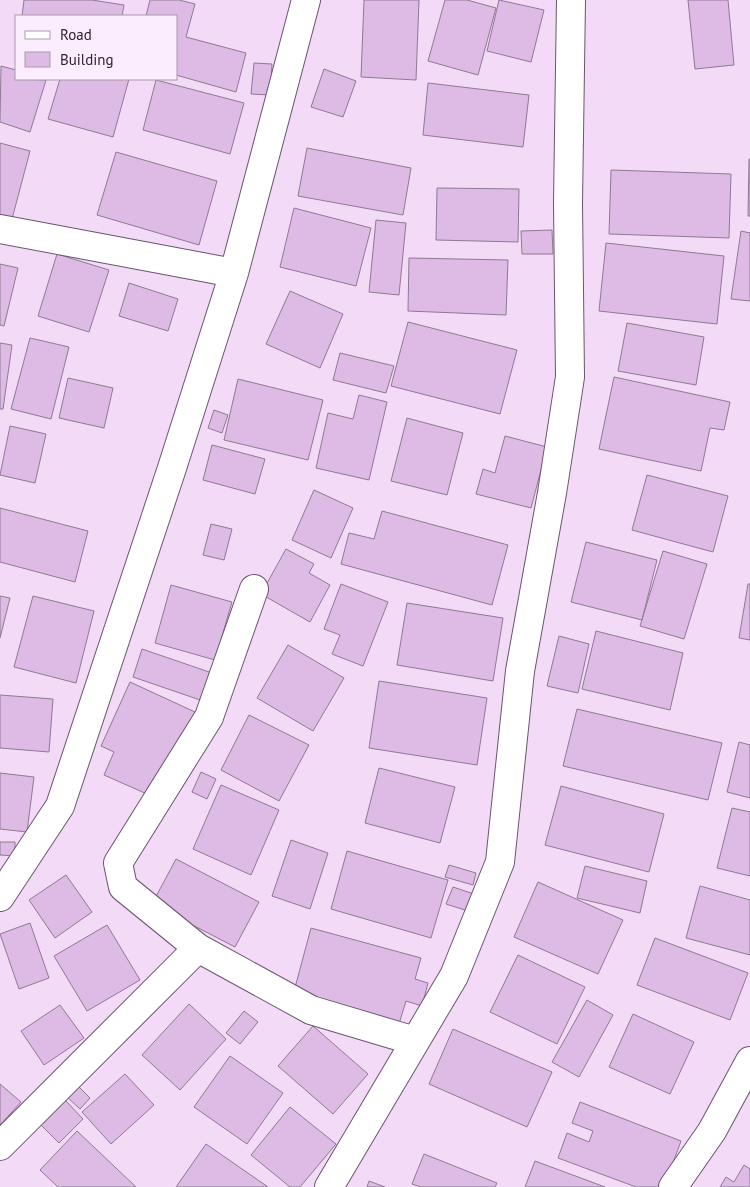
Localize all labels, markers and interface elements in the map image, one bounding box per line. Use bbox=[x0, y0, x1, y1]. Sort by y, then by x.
legend bbox=[15, 15, 178, 80]
text: Road bbox=[60, 25, 92, 44]
text: Building bbox=[60, 50, 114, 69]

